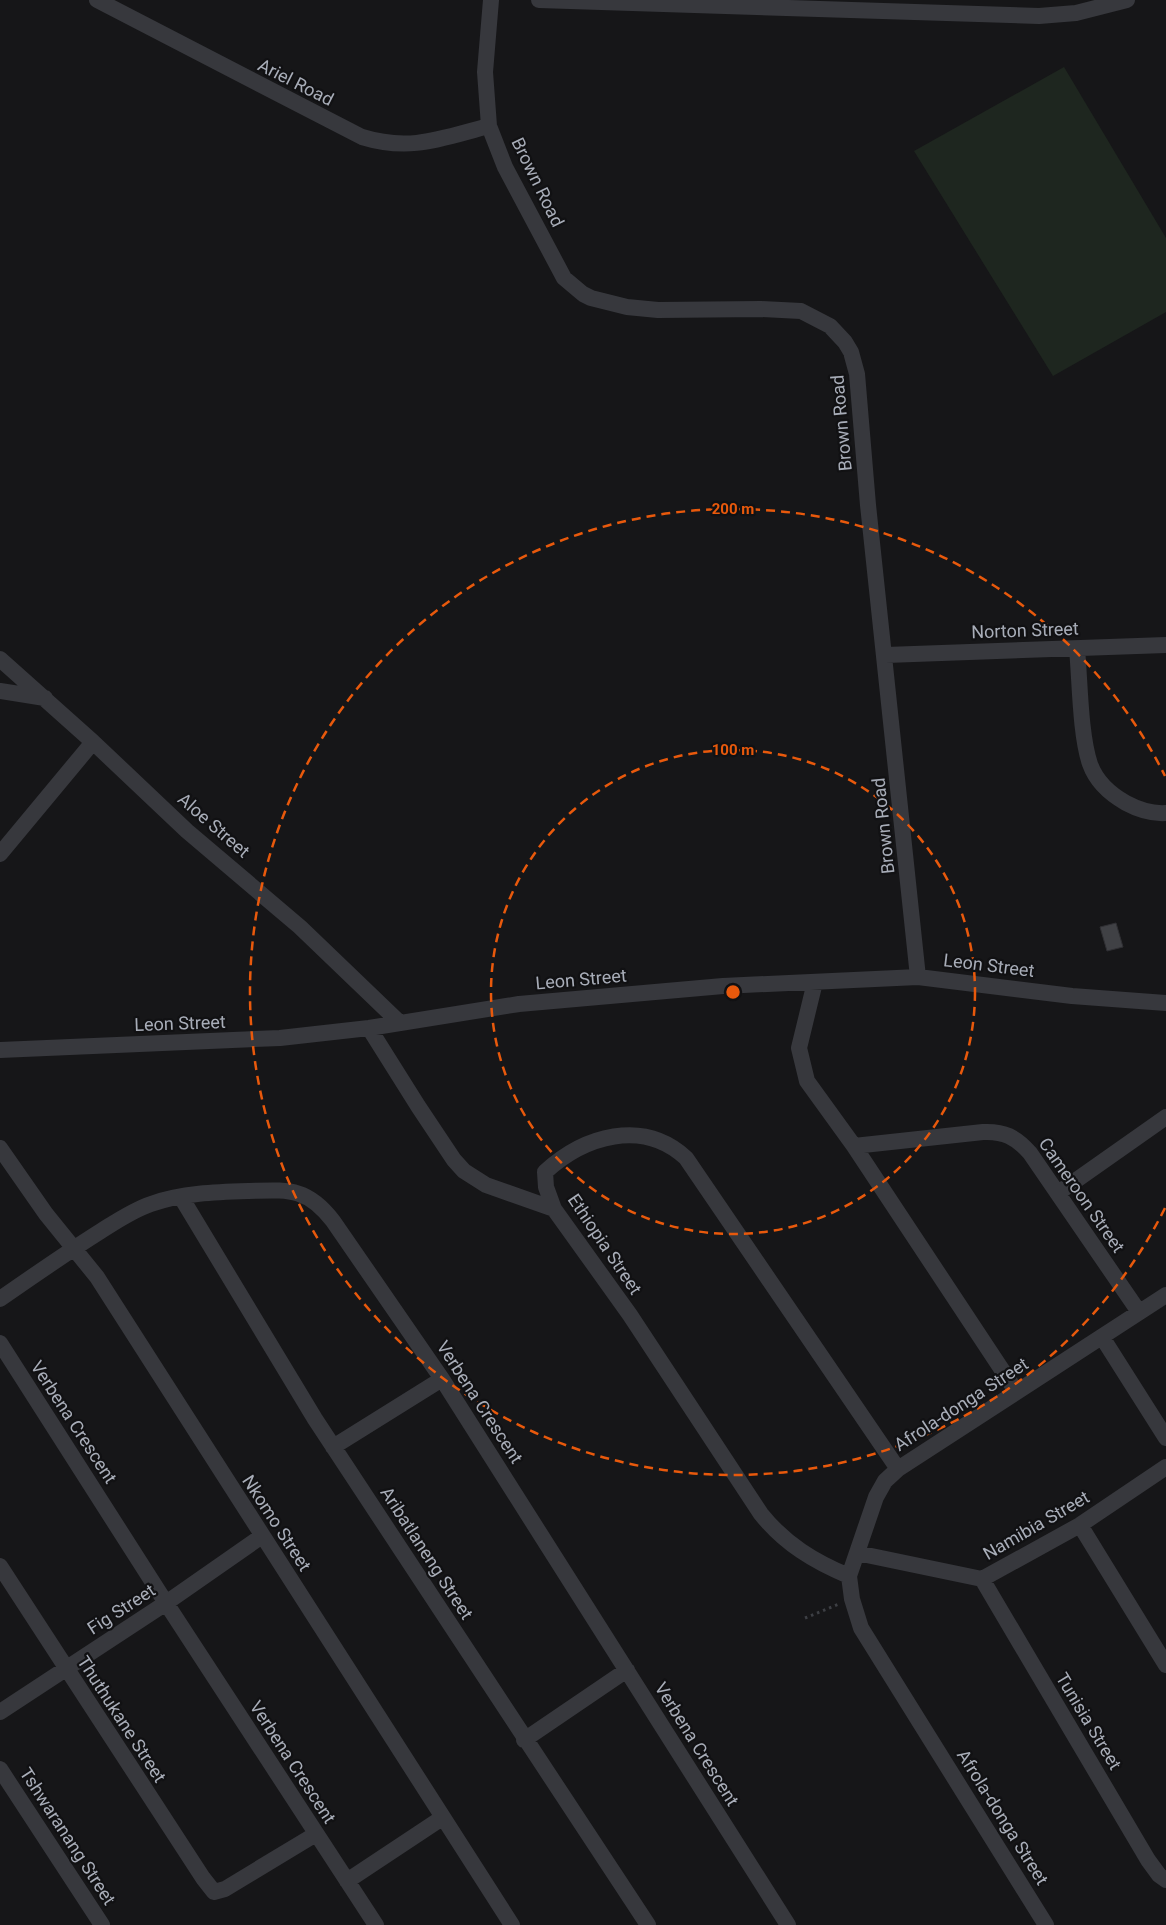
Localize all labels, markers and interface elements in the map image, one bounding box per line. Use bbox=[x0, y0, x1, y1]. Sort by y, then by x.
street label: Ariel Road bbox=[255, 54, 337, 110]
street label: Brown Road bbox=[507, 134, 569, 230]
street label: Brown Road bbox=[826, 374, 856, 472]
text: 200 m bbox=[712, 500, 754, 518]
street label: Norton Street bbox=[971, 618, 1079, 642]
text: 100 m bbox=[712, 741, 754, 759]
street label: Brown Road bbox=[868, 777, 898, 875]
street label: Aloe Street bbox=[174, 788, 254, 862]
street label: Leon Street bbox=[942, 949, 1036, 981]
street label: Leon Street bbox=[535, 965, 628, 993]
centre of rings bbox=[724, 983, 742, 1001]
street label: Leon Street bbox=[134, 1011, 226, 1035]
street label: Cameroon Street bbox=[1035, 1134, 1129, 1256]
street label: Ethiopia Street bbox=[564, 1190, 646, 1298]
street label: Verbena Crescent bbox=[433, 1337, 527, 1467]
street label: Afrola-donga Street bbox=[890, 1353, 1032, 1455]
street label: Verbena Crescent bbox=[27, 1357, 121, 1487]
street label: Nkomo Street bbox=[238, 1471, 316, 1575]
street label: Aribatlaneng Street bbox=[376, 1483, 478, 1623]
street label: Namibia Street bbox=[979, 1486, 1093, 1564]
street label: Fig Street bbox=[83, 1579, 159, 1639]
street label: Thuthukane Street bbox=[73, 1652, 171, 1786]
street label: Tunisia Street bbox=[1052, 1669, 1126, 1773]
street label: Verbena Crescent bbox=[651, 1678, 744, 1810]
street label: Verbena Crescent bbox=[246, 1697, 340, 1827]
street label: Afrola-donga Street bbox=[953, 1745, 1053, 1889]
street label: Tshwaranang Street bbox=[16, 1763, 120, 1909]

